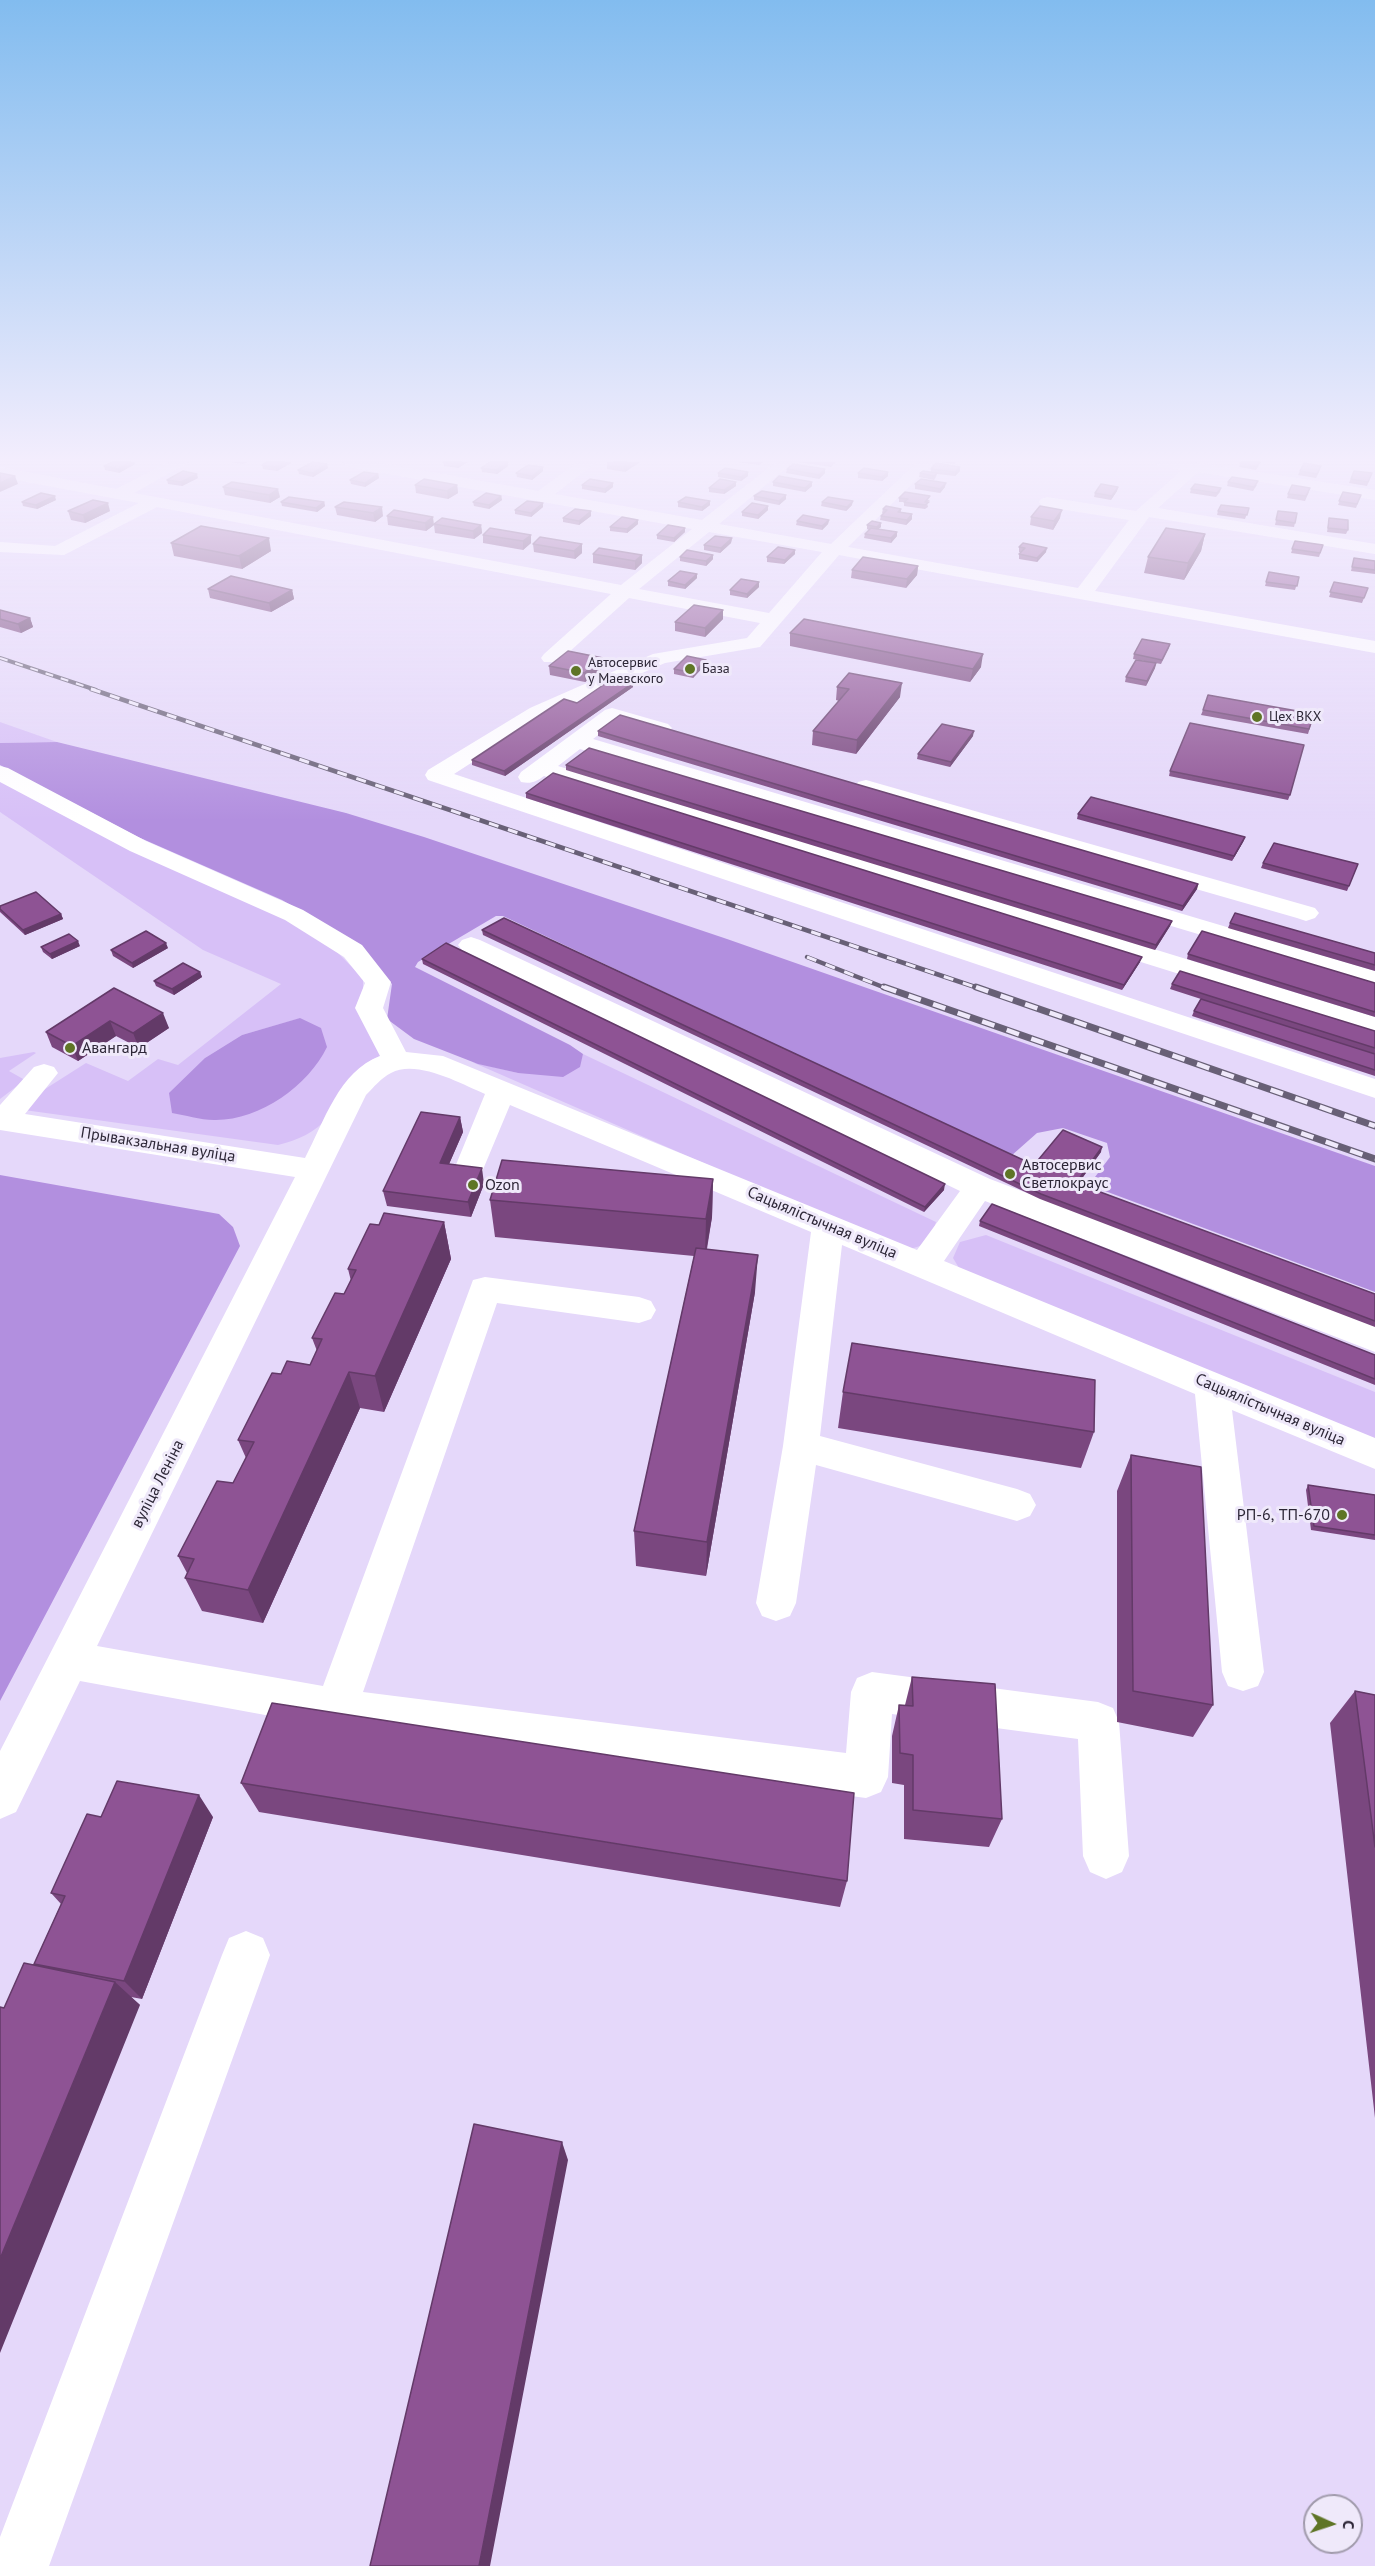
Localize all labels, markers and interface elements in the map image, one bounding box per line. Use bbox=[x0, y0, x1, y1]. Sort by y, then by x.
place label: Автосервис у Маевского bbox=[588, 655, 663, 688]
place label: База bbox=[702, 661, 730, 677]
marker: База bbox=[683, 662, 697, 676]
marker: Автосервис у Маевского bbox=[569, 664, 583, 678]
place label: Цех ВКХ bbox=[1269, 709, 1321, 725]
marker: Цех ВКХ bbox=[1250, 710, 1264, 724]
place label: Авангард bbox=[82, 1038, 147, 1058]
marker: Авангард bbox=[63, 1041, 77, 1055]
street label: Прывакзальная вуліца bbox=[79, 1123, 237, 1167]
place label: Автосервис Светлокраус bbox=[1022, 1155, 1109, 1193]
marker: Автосервис Светлокраус bbox=[1003, 1167, 1017, 1181]
place label: Ozon bbox=[485, 1175, 520, 1195]
marker: Ozon bbox=[466, 1178, 480, 1192]
street label: Сацыялістычная вуліца bbox=[744, 1183, 900, 1263]
street label: Сацыялістычная вуліца bbox=[1192, 1370, 1348, 1450]
street label: вуліца Леніна bbox=[128, 1437, 188, 1531]
place label: РП-6, ТП-670 bbox=[1237, 1505, 1330, 1525]
marker: РП-6, ТП-670 bbox=[1335, 1508, 1349, 1522]
north arrow bbox=[1303, 2494, 1363, 2554]
text: С bbox=[1339, 2520, 1359, 2530]

